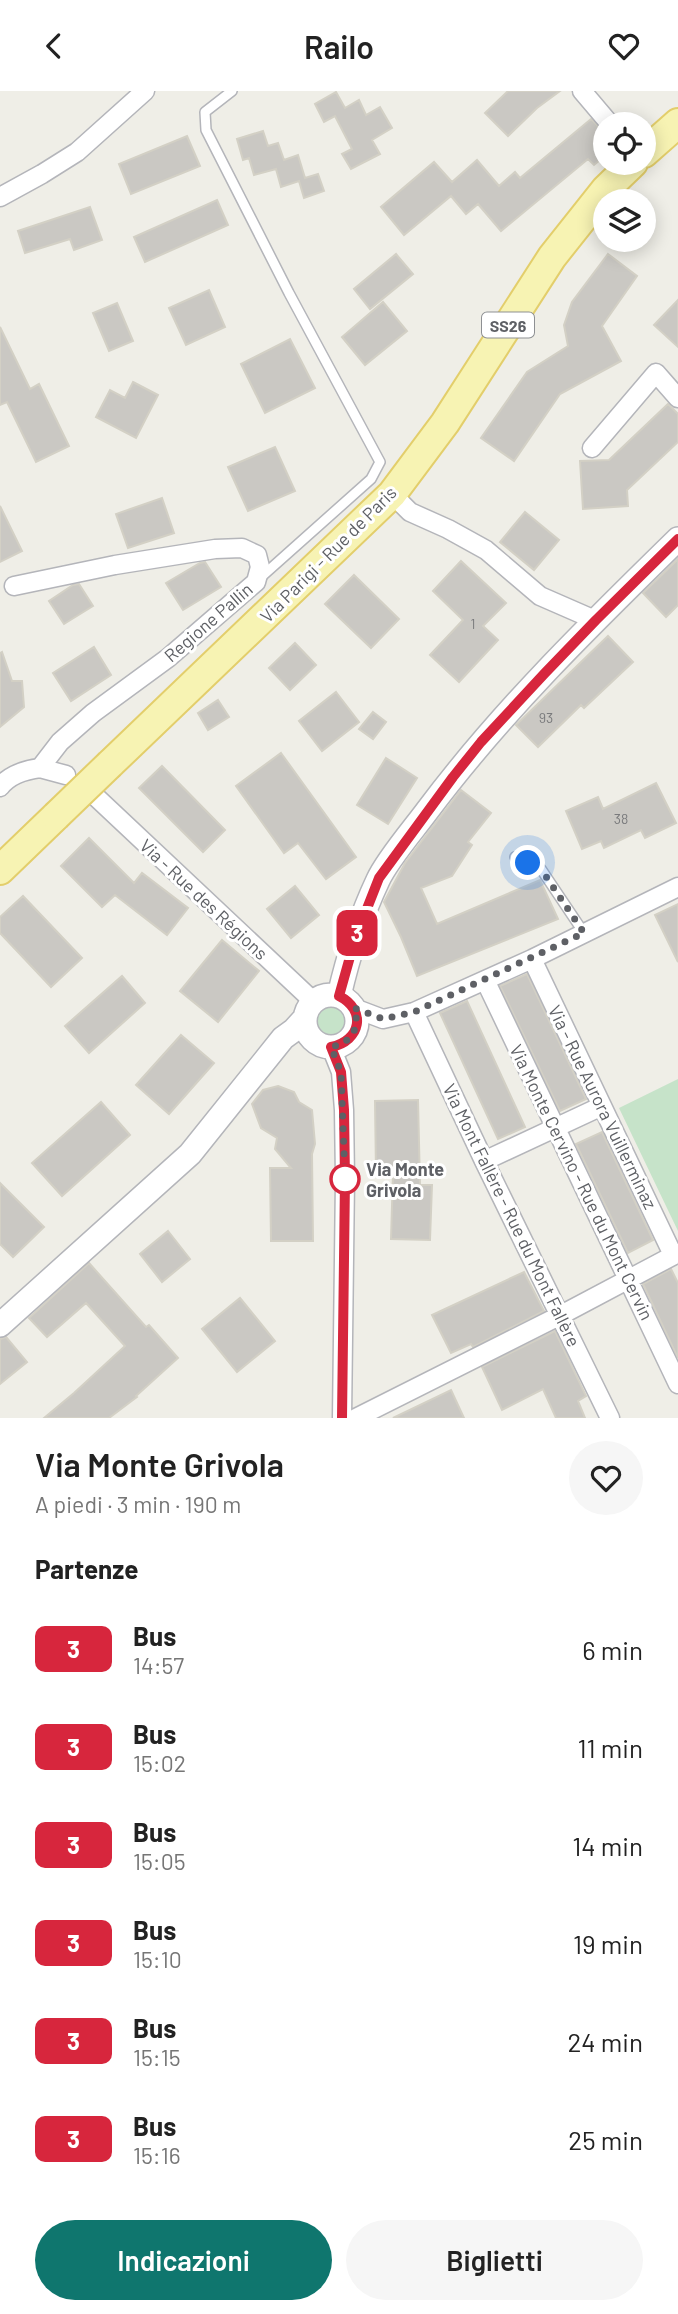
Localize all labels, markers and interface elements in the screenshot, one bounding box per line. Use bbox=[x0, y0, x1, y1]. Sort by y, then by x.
icon: back bbox=[35, 27, 73, 65]
text: Railo bbox=[304, 27, 374, 65]
icon: heart bbox=[605, 27, 643, 65]
map controls bbox=[593, 112, 656, 252]
button: locate bbox=[593, 112, 656, 175]
button: layers bbox=[593, 189, 656, 252]
road number: SS26 bbox=[482, 313, 534, 337]
street label: Via Parigi - Rue de Paris bbox=[255, 481, 401, 627]
street label: Regione Pallin bbox=[159, 578, 257, 666]
house number: 1 bbox=[471, 615, 475, 632]
house number: 93 bbox=[539, 709, 553, 726]
house number: 38 bbox=[614, 810, 628, 827]
street label: Via - Rue des Régions bbox=[135, 834, 273, 964]
your location bbox=[510, 845, 545, 880]
line badge: 3 bbox=[334, 910, 380, 956]
text: 3 bbox=[351, 918, 363, 947]
street label: Via - Rue Aurora Vuillerminaz bbox=[544, 1001, 662, 1213]
street label: Via Monte Cervino - Rue du Mont Cervin bbox=[505, 1041, 659, 1323]
street label: Via Mont Fallère - Rue du Mont Fallère bbox=[439, 1080, 585, 1350]
place label: Via Monte Grivola bbox=[366, 1158, 444, 1201]
marker: Via Monte Grivola bbox=[330, 1164, 360, 1194]
button: heart bbox=[569, 1441, 643, 1515]
text: Via Monte Grivola bbox=[35, 1444, 284, 1484]
text: A piedi · 3 min · 190 m bbox=[35, 1490, 241, 1518]
text: Partenze bbox=[35, 1553, 138, 1584]
text: Bus bbox=[133, 1620, 176, 1651]
text: 3 bbox=[67, 1634, 80, 1663]
text: 6 min bbox=[582, 1634, 643, 1665]
text: 14:57 bbox=[133, 1651, 184, 1679]
text: Bus bbox=[133, 1718, 176, 1749]
text: 3 bbox=[67, 1732, 80, 1761]
text: 11 min bbox=[577, 1732, 643, 1763]
text: 15:02 bbox=[133, 1749, 186, 1777]
text: Bus bbox=[133, 1816, 176, 1847]
text: 3 bbox=[67, 1830, 80, 1859]
text: 14 min bbox=[572, 1830, 643, 1861]
text: 15:05 bbox=[133, 1847, 186, 1875]
text: Bus bbox=[133, 1914, 176, 1945]
text: 3 bbox=[67, 1928, 80, 1957]
text: 19 min bbox=[573, 1928, 643, 1959]
text: 15:10 bbox=[133, 1945, 182, 1973]
text: Bus bbox=[133, 2012, 176, 2043]
text: 3 bbox=[67, 2026, 80, 2055]
text: 24 min bbox=[567, 2026, 643, 2057]
text: 15:15 bbox=[133, 2043, 181, 2071]
text: Bus bbox=[133, 2110, 176, 2141]
text: 3 bbox=[67, 2124, 80, 2153]
text: 25 min bbox=[568, 2124, 643, 2155]
text: 15:16 bbox=[133, 2141, 181, 2169]
button: Indicazioni bbox=[35, 2220, 332, 2300]
button: Biglietti bbox=[346, 2220, 643, 2300]

